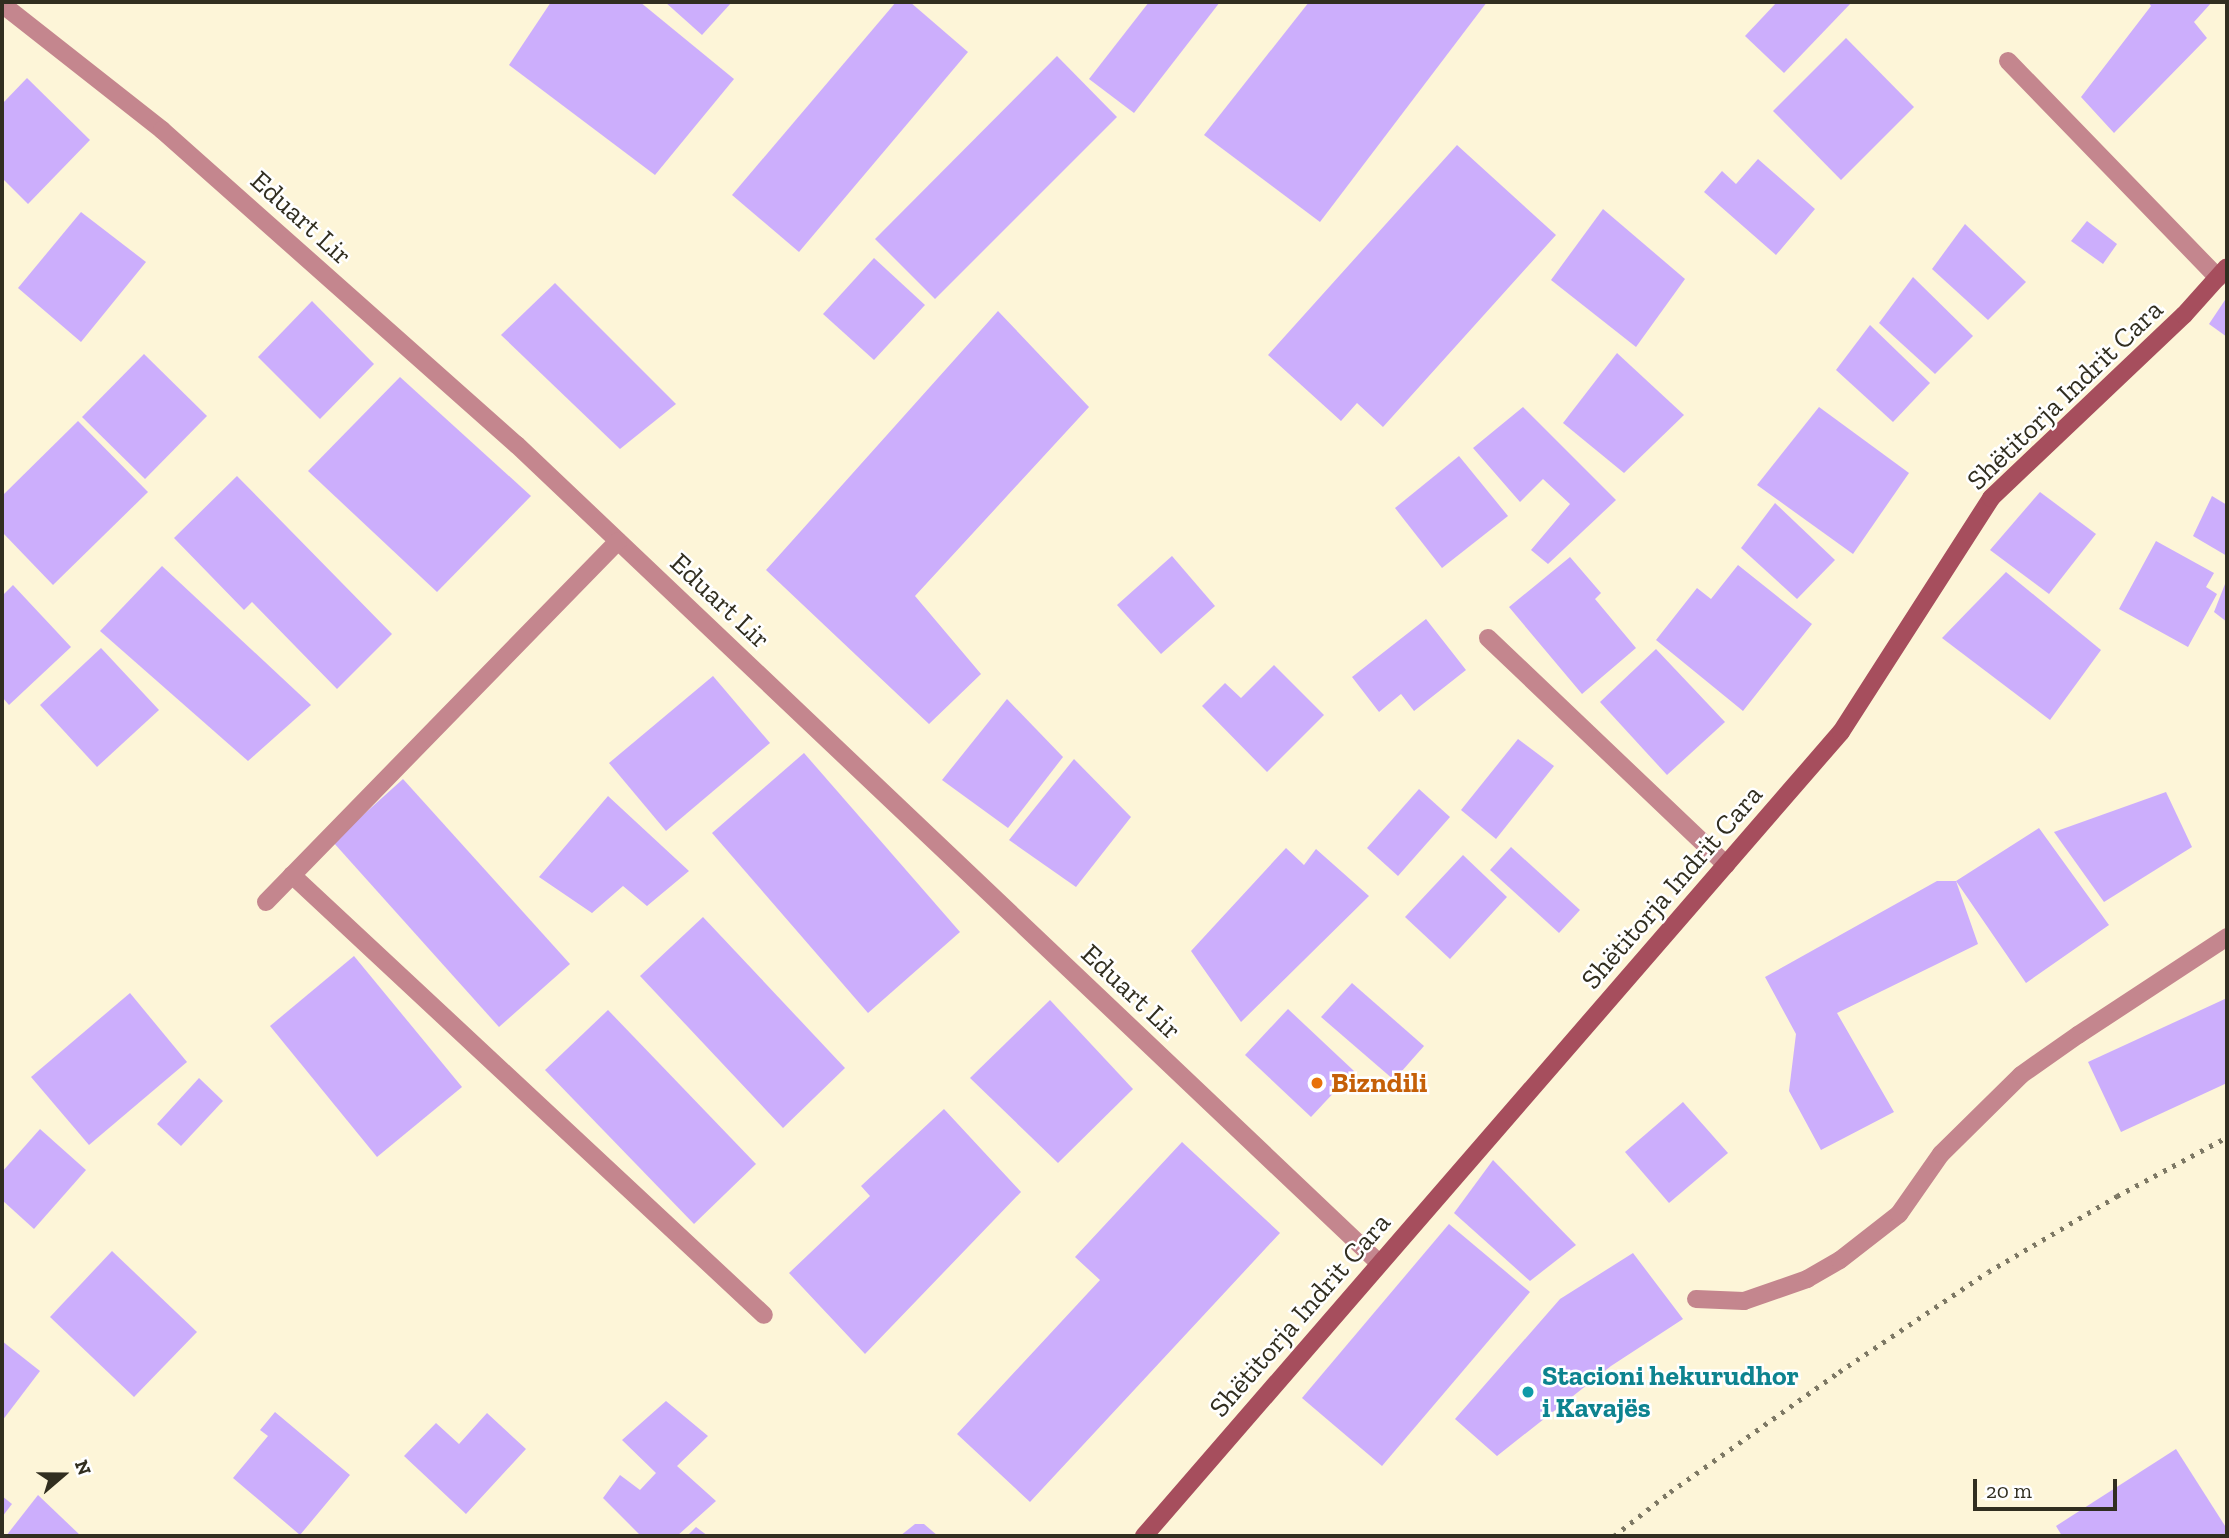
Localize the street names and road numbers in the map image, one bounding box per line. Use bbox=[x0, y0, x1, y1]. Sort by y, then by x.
street label: Eduart Lir bbox=[244, 164, 358, 272]
street label: Shëtitorja Indrit Cara bbox=[1960, 293, 2170, 497]
street label: Eduart Lir bbox=[663, 546, 777, 656]
street label: Shëtitorja Indrit Cara bbox=[1574, 778, 1770, 996]
street label: Eduart Lir bbox=[1074, 937, 1188, 1047]
street label: Shëtitorja Indrit Cara bbox=[1202, 1206, 1398, 1424]

